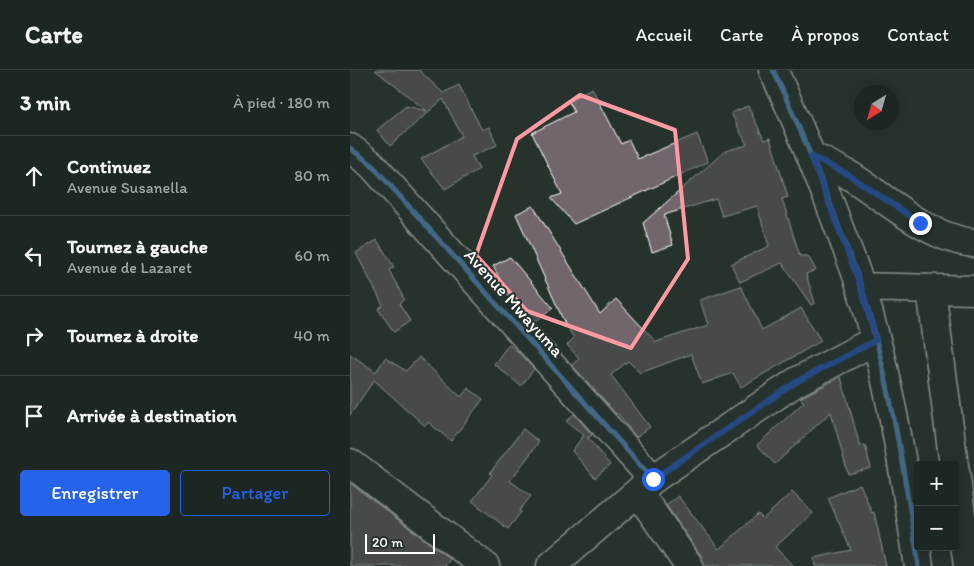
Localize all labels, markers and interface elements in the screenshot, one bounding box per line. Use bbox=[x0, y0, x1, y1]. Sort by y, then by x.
text: Carte bbox=[25, 20, 83, 49]
text: Accueil bbox=[636, 24, 692, 46]
text: Carte bbox=[720, 24, 763, 46]
text: À propos bbox=[791, 24, 859, 46]
text: Contact bbox=[887, 24, 949, 46]
north arrow bbox=[854, 85, 899, 130]
text: 3 min bbox=[20, 90, 70, 115]
text: À pied · 180 m bbox=[233, 93, 330, 112]
text: Continuez bbox=[67, 155, 151, 178]
icon: ahead bbox=[20, 162, 48, 190]
text: 80 m bbox=[294, 166, 330, 185]
text: Avenue Susanella bbox=[67, 178, 188, 197]
route end bbox=[909, 212, 932, 235]
text: Tournez à gauche bbox=[67, 235, 208, 258]
icon: left bbox=[20, 242, 48, 270]
street label: Avenue Mwayuma bbox=[460, 244, 569, 362]
text: 60 m bbox=[295, 246, 330, 265]
text: Avenue de Lazaret bbox=[67, 258, 192, 277]
icon: right bbox=[20, 322, 48, 350]
text: Tournez à droite bbox=[67, 324, 199, 347]
text: 40 m bbox=[293, 326, 330, 345]
icon: arrive bbox=[20, 402, 48, 430]
text: Arrivée à destination bbox=[67, 404, 237, 427]
map controls bbox=[914, 461, 959, 551]
button: + bbox=[914, 461, 959, 506]
route start bbox=[642, 468, 665, 491]
button: Enregistrer bbox=[20, 470, 170, 516]
button: Partager bbox=[180, 470, 330, 516]
button: − bbox=[914, 506, 959, 551]
scale bar bbox=[365, 531, 435, 554]
text: 20 m bbox=[372, 534, 403, 551]

